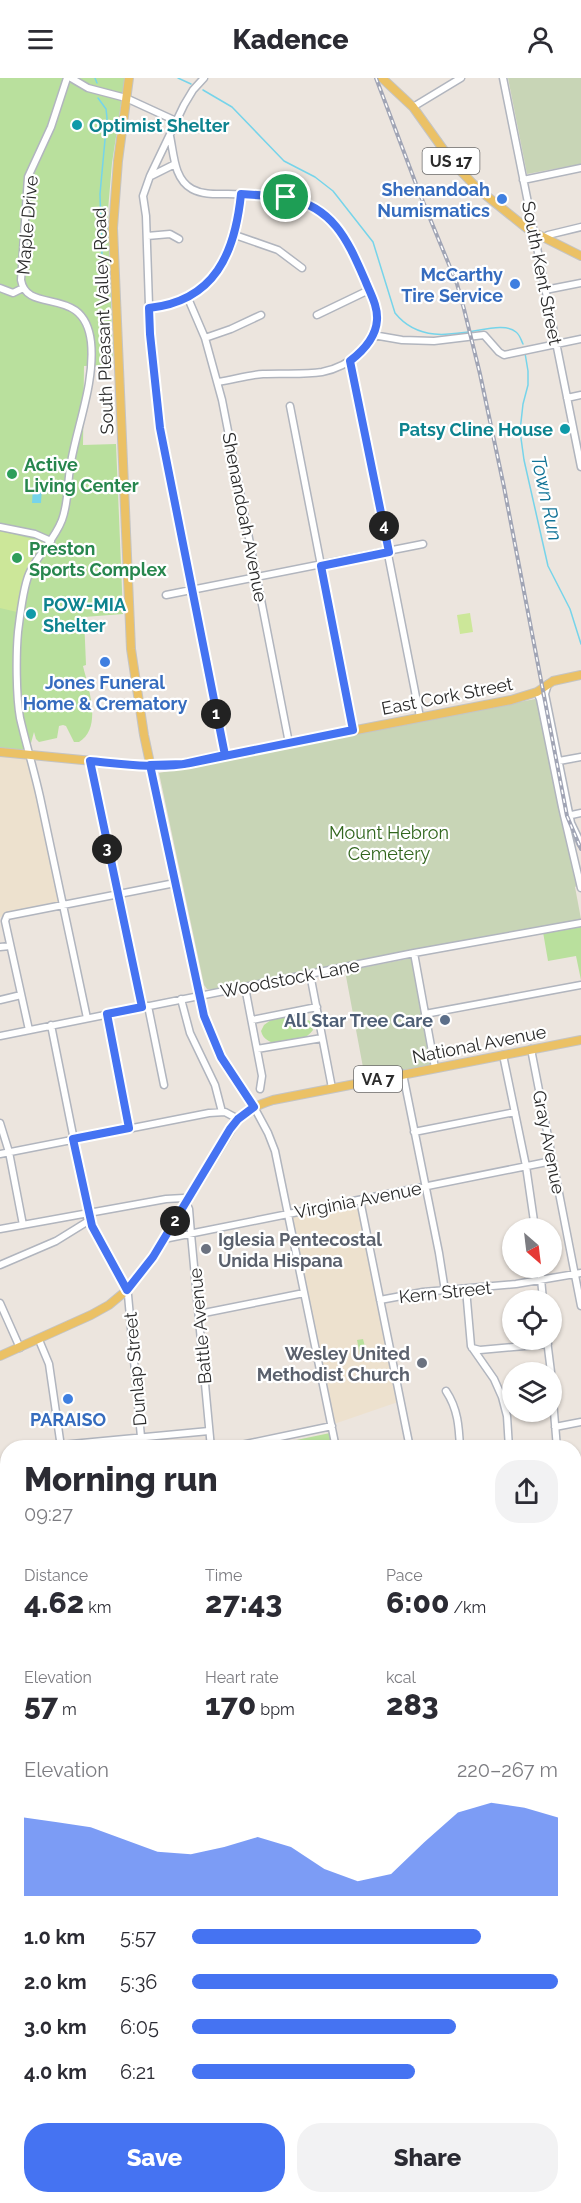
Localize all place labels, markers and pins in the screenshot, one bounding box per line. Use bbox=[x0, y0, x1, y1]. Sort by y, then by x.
place label: Optimist Shelter bbox=[89, 115, 230, 136]
marker: Optimist Shelter bbox=[70, 118, 84, 132]
pin bbox=[260, 171, 311, 222]
place label: Shenandoah Numismatics bbox=[377, 179, 490, 221]
marker: Shenandoah Numismatics bbox=[495, 192, 509, 206]
place label: McCarthy Tire Service bbox=[401, 264, 503, 306]
marker: McCarthy Tire Service bbox=[508, 277, 522, 291]
place label: Patsy Cline House bbox=[399, 419, 553, 440]
marker: Patsy Cline House bbox=[558, 422, 572, 436]
place label: Active Living Center bbox=[24, 454, 139, 496]
marker: Active Living Center bbox=[5, 467, 19, 481]
pin: 4 bbox=[369, 511, 399, 541]
place label: Preston Sports Complex bbox=[29, 538, 167, 580]
marker: Preston Sports Complex bbox=[10, 551, 24, 565]
place label: POW-MIA Shelter bbox=[43, 594, 127, 636]
marker: POW-MIA Shelter bbox=[24, 607, 38, 621]
marker: Jones Funeral Home & Crematory bbox=[98, 655, 112, 669]
place label: Jones Funeral Home & Crematory bbox=[23, 672, 187, 714]
pin: 1 bbox=[201, 699, 231, 729]
pin: 3 bbox=[92, 834, 122, 864]
place label: All Star Tree Care bbox=[284, 1010, 433, 1031]
marker: All Star Tree Care bbox=[438, 1013, 452, 1027]
pin: 2 bbox=[160, 1206, 190, 1236]
place label: Iglesia Pentecostal Unida Hispana bbox=[218, 1229, 382, 1271]
marker: Iglesia Pentecostal Unida Hispana bbox=[199, 1242, 213, 1256]
place label: Wesley United Methodist Church bbox=[257, 1343, 410, 1385]
marker: Wesley United Methodist Church bbox=[415, 1356, 429, 1370]
marker: PARAISO bbox=[61, 1392, 75, 1406]
place label: PARAISO bbox=[30, 1409, 107, 1430]

